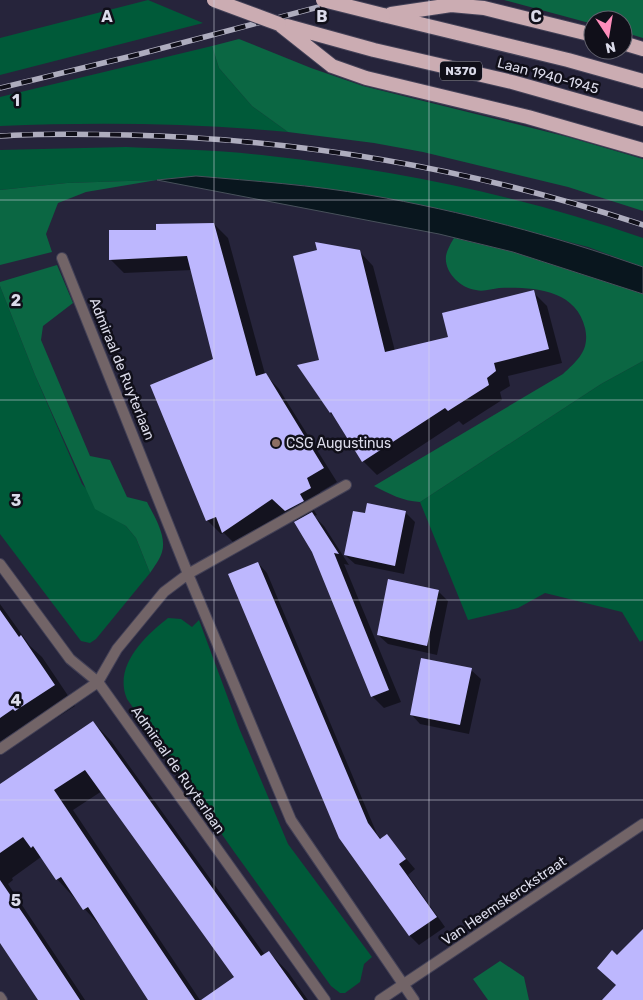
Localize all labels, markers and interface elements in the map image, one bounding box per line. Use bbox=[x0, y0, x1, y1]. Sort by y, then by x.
text: A bbox=[101, 7, 113, 26]
text: B bbox=[316, 7, 328, 26]
text: C bbox=[530, 7, 542, 26]
north arrow bbox=[583, 10, 633, 60]
text: N bbox=[604, 38, 617, 57]
street label: Laan 1940-1945 bbox=[495, 54, 601, 98]
road number: N370 bbox=[440, 61, 482, 80]
text: 1 bbox=[12, 91, 20, 110]
text: 2 bbox=[11, 291, 21, 310]
street label: Admiraal de Ruyterlaan bbox=[86, 295, 158, 443]
place label: CSG Augustinus bbox=[286, 435, 391, 452]
marker: CSG Augustinus bbox=[270, 437, 282, 449]
text: 3 bbox=[11, 491, 21, 510]
text: 4 bbox=[11, 691, 22, 710]
street label: Admiraal de Ruyterlaan bbox=[127, 703, 229, 837]
street label: Van Heemskerckstraat bbox=[438, 853, 570, 949]
text: 5 bbox=[11, 891, 21, 910]

